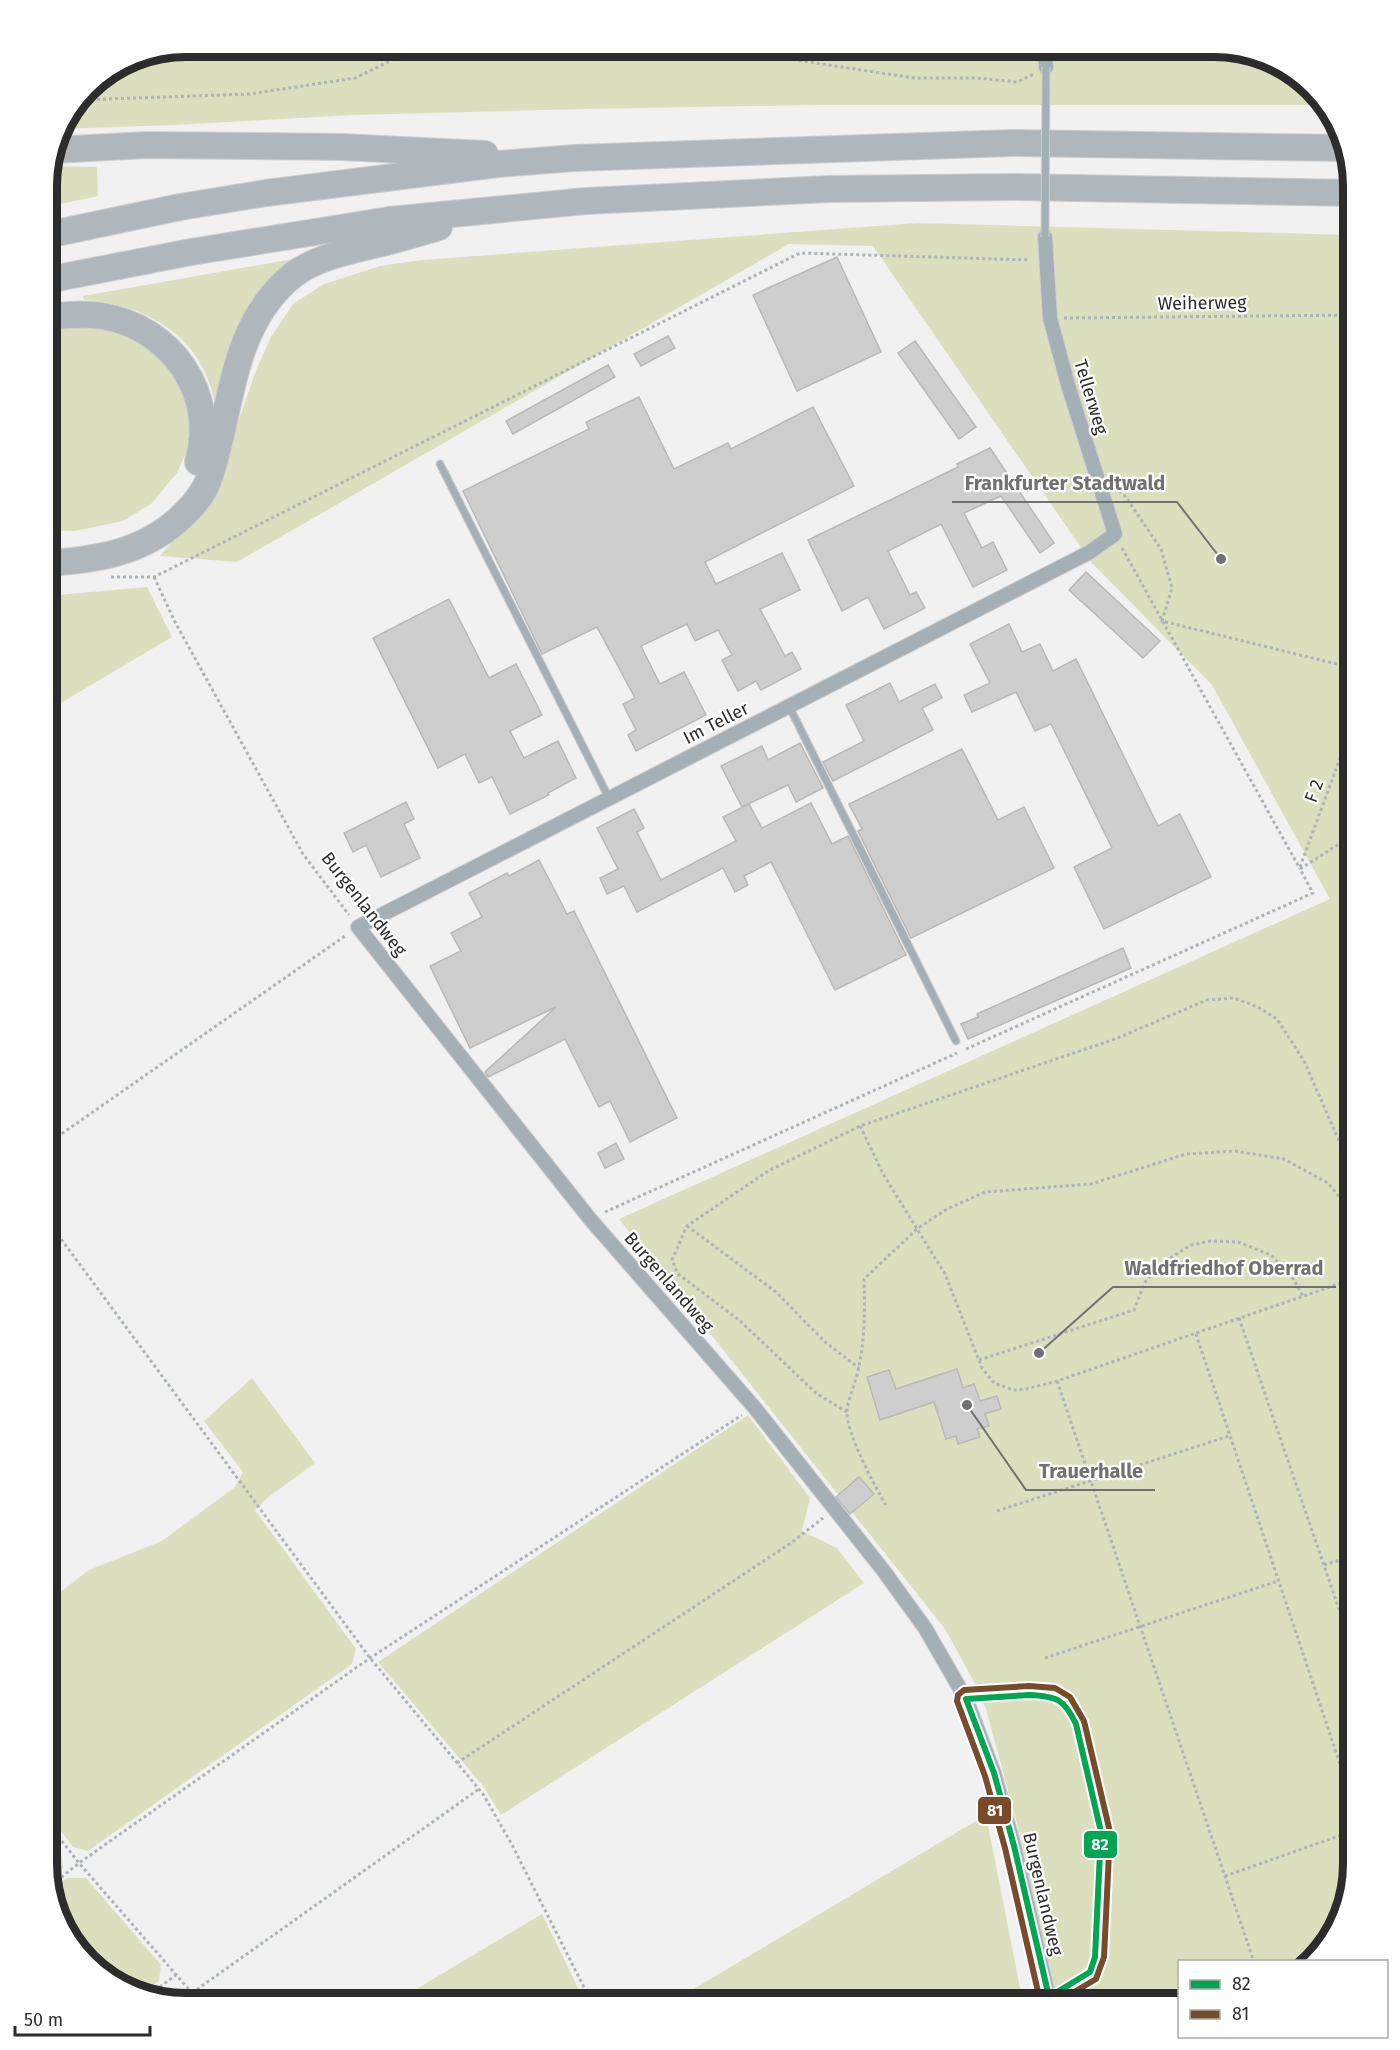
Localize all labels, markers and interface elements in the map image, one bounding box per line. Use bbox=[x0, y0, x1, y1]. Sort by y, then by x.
street label: Weiherweg bbox=[1157, 291, 1247, 315]
street label: Tellerweg bbox=[1069, 357, 1113, 438]
callout: Frankfurter Stadtwald bbox=[952, 464, 1177, 502]
text: Frankfurter Stadtwald bbox=[965, 471, 1165, 495]
street label: Im Teller bbox=[679, 697, 753, 749]
street label: F 2 bbox=[1300, 777, 1328, 805]
street label: Burgenlandweg bbox=[317, 848, 412, 961]
street label: Burgenlandweg bbox=[619, 1227, 719, 1337]
callout: Waldfriedhof Oberrad bbox=[1113, 1249, 1336, 1287]
text: Waldfriedhof Oberrad bbox=[1125, 1256, 1323, 1280]
callout: Trauerhalle bbox=[1026, 1452, 1155, 1490]
text: Trauerhalle bbox=[1039, 1459, 1143, 1483]
line badge: 81 bbox=[977, 1796, 1012, 1825]
text: 81 bbox=[987, 1801, 1003, 1820]
street label: Burgenlandweg bbox=[1018, 1830, 1068, 1958]
line badge: 82 bbox=[1083, 1830, 1118, 1859]
text: 82 bbox=[1091, 1835, 1109, 1854]
legend bbox=[1178, 1960, 1388, 2038]
text: 82 bbox=[1232, 1973, 1251, 1995]
scale bar bbox=[15, 1999, 150, 2037]
text: 81 bbox=[1232, 2003, 1249, 2025]
text: 50 m bbox=[24, 2009, 63, 2031]

